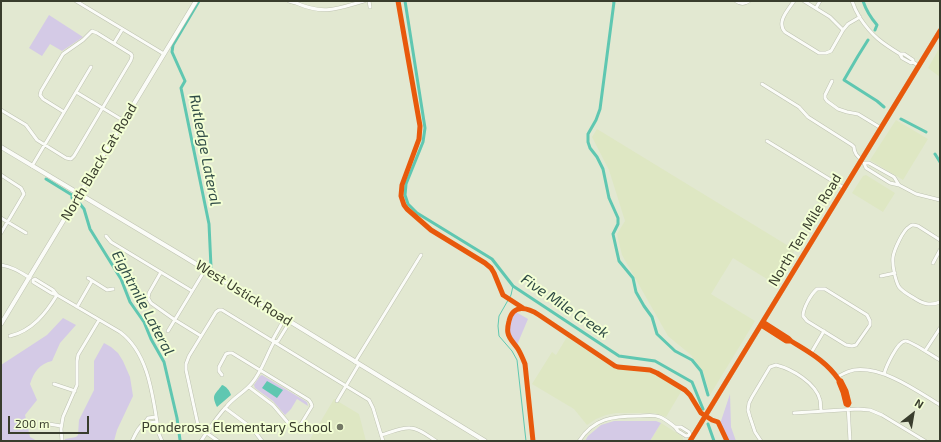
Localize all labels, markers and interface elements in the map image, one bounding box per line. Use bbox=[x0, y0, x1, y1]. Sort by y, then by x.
water label: Rutledge Lateral bbox=[185, 93, 225, 207]
street label: North Black Cat Road bbox=[57, 100, 141, 224]
street label: North Ten Mile Road bbox=[765, 171, 845, 289]
water label: Eightmile Lateral bbox=[108, 247, 178, 359]
street label: West Ustick Road bbox=[193, 257, 295, 329]
water label: Five Mile Creek bbox=[518, 270, 612, 342]
north arrow bbox=[893, 394, 933, 434]
text: N bbox=[913, 396, 926, 411]
scale bar bbox=[10, 408, 91, 434]
text: 200 m bbox=[15, 416, 49, 430]
place label: Ponderosa Elementary School bbox=[141, 419, 332, 435]
marker: Ponderosa Elementary School bbox=[335, 422, 345, 432]

